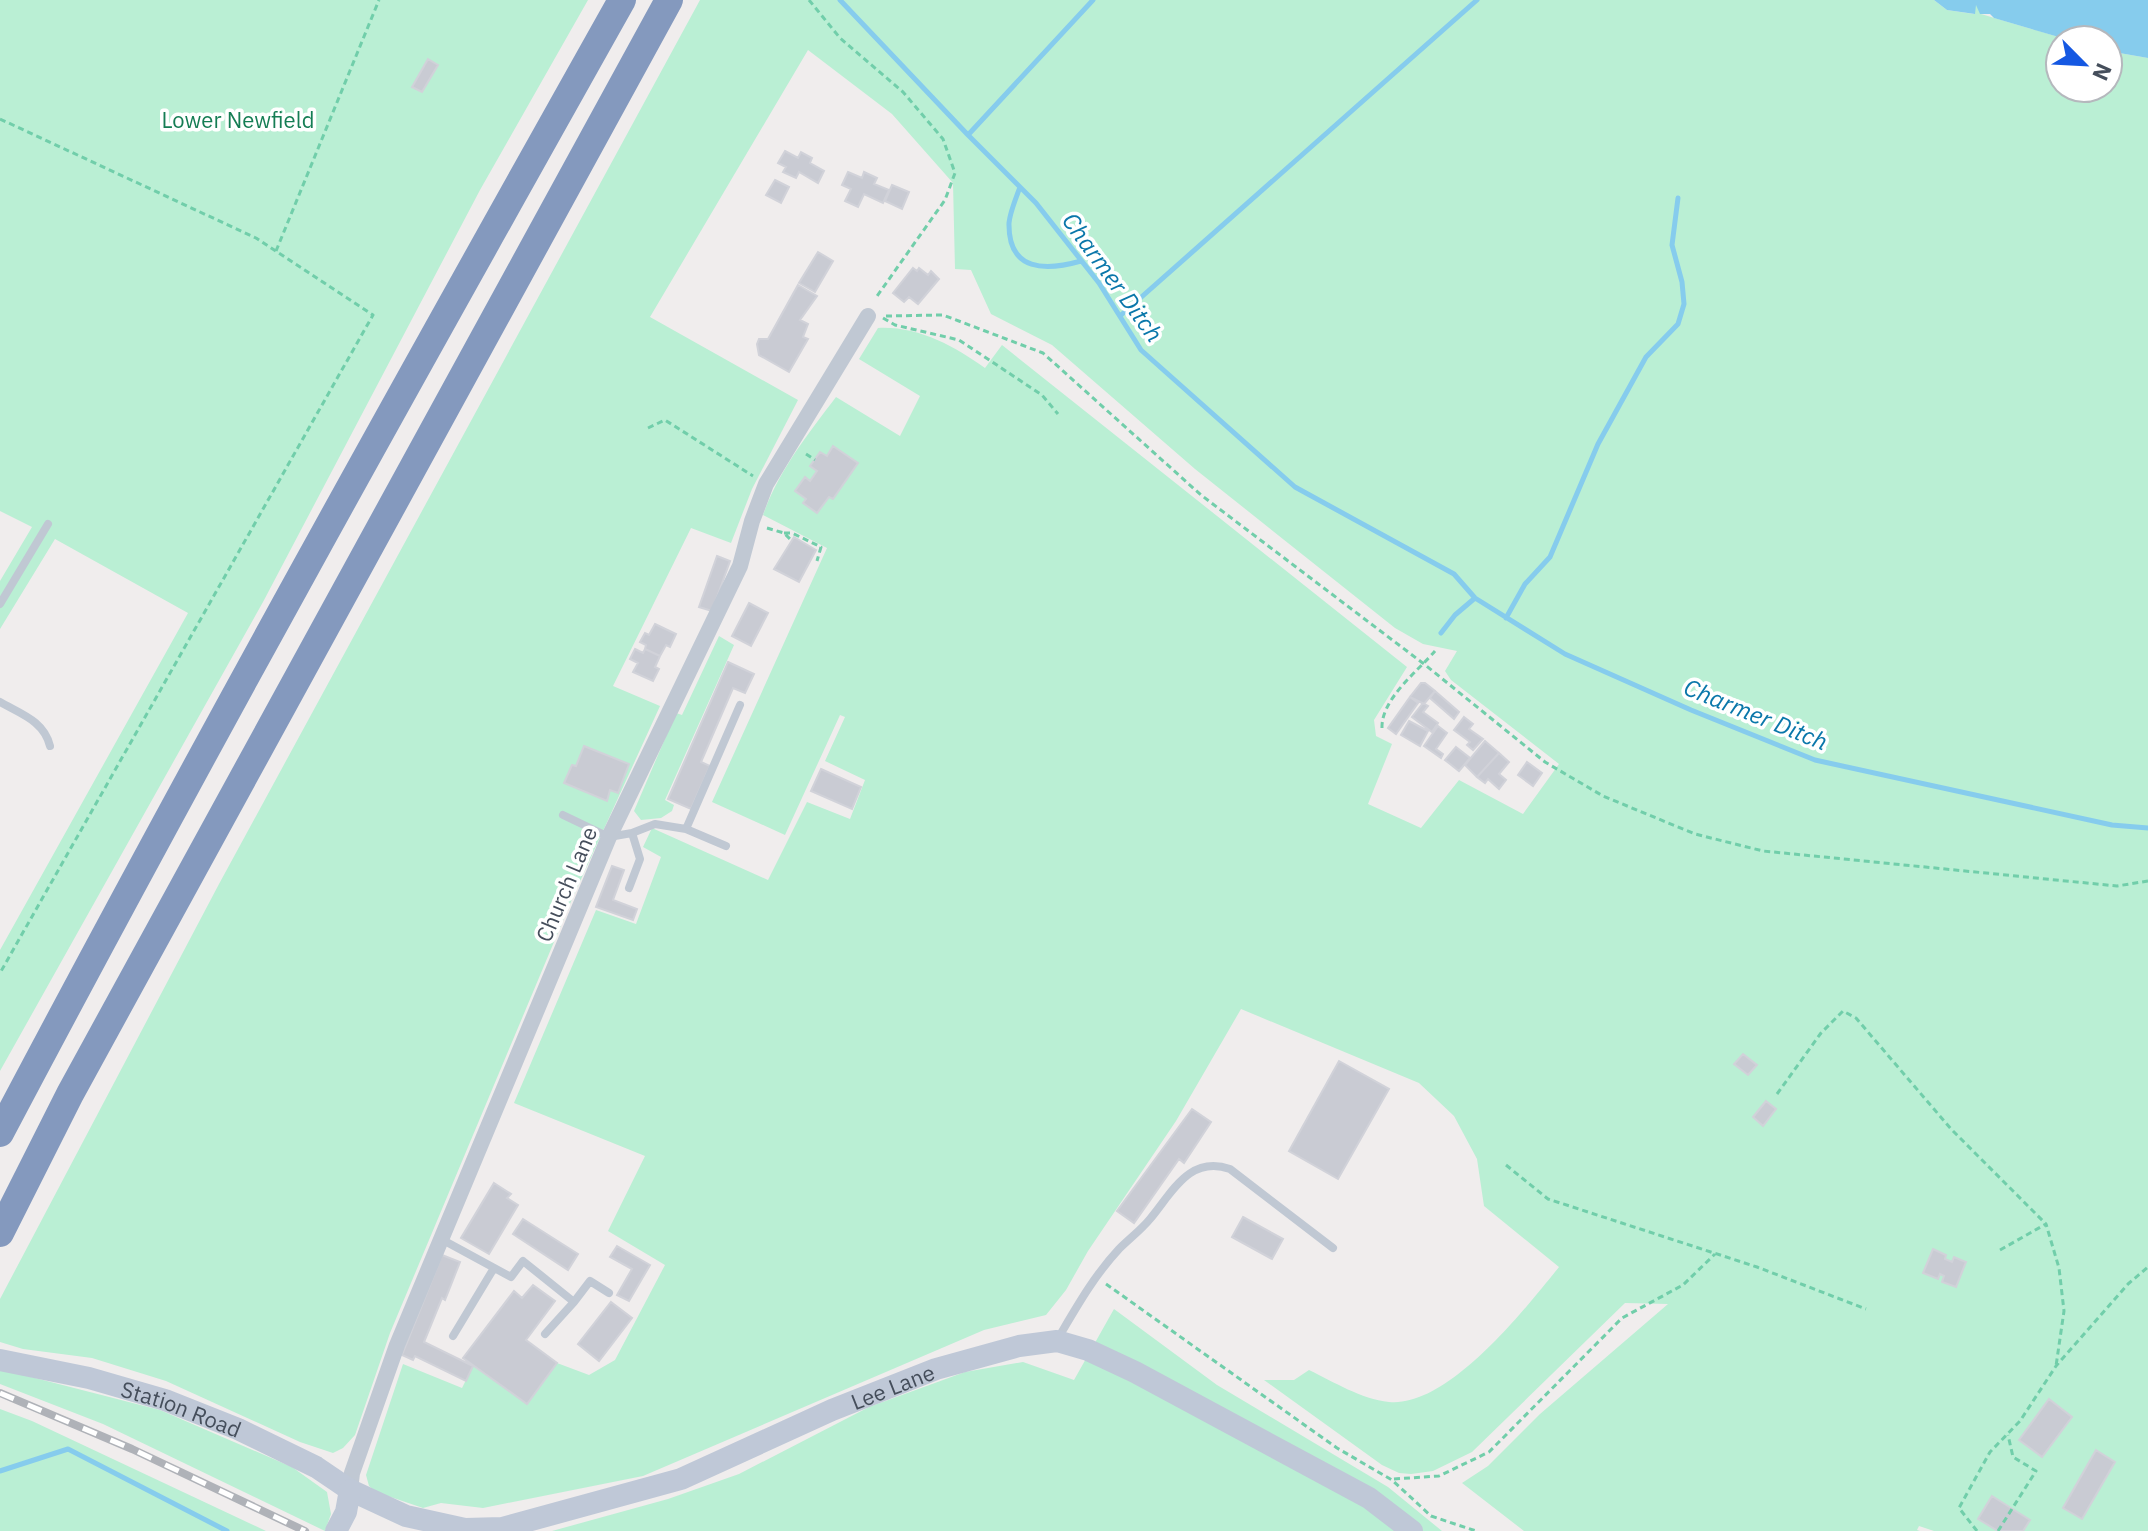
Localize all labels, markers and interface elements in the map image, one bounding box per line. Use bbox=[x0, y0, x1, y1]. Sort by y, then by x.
north arrow bbox=[2044, 24, 2124, 104]
text: N bbox=[2086, 59, 2119, 86]
park label: Lower Newfield bbox=[162, 105, 314, 134]
water label: Charmer Ditch bbox=[1055, 206, 1171, 348]
water label: Charmer Ditch bbox=[1679, 671, 1833, 757]
street label: Church Lane bbox=[529, 822, 603, 946]
street label: Lee Lane bbox=[846, 1357, 938, 1416]
street label: Station Road bbox=[118, 1374, 246, 1443]

